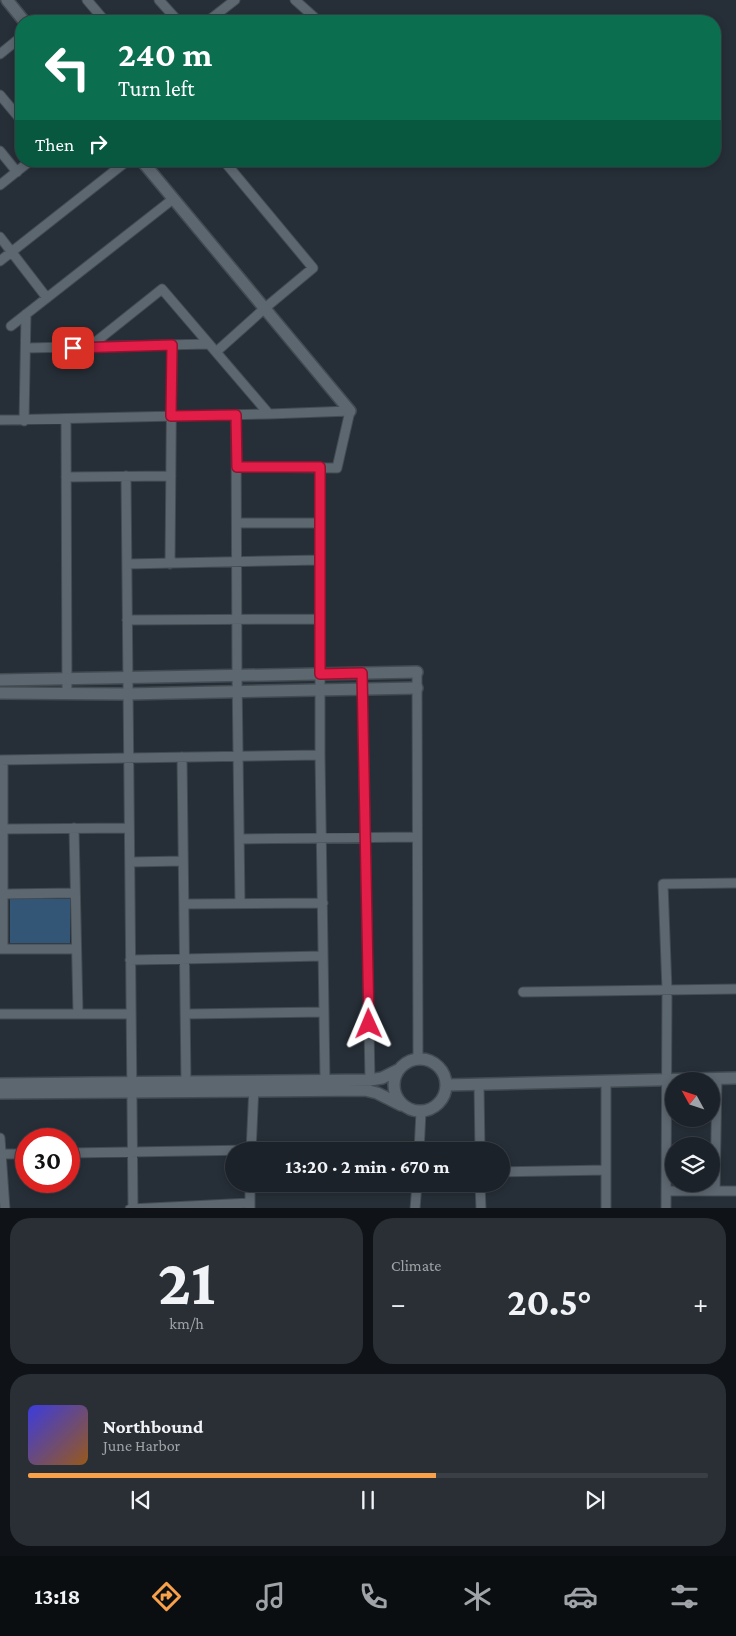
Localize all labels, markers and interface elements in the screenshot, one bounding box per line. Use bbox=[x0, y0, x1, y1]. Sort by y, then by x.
icon: left bbox=[35, 35, 100, 100]
text: 240 m bbox=[118, 35, 212, 74]
text: Turn left bbox=[118, 76, 195, 101]
icon: right bbox=[84, 130, 112, 158]
text: Then bbox=[35, 134, 74, 155]
pin bbox=[52, 327, 94, 369]
icon: arrive bbox=[59, 334, 87, 362]
position arrow bbox=[342, 997, 394, 1049]
north arrow bbox=[665, 1072, 720, 1128]
map controls bbox=[665, 1072, 720, 1192]
speed limit sign: 30 bbox=[15, 1128, 80, 1193]
button: layers bbox=[665, 1137, 720, 1192]
text: 13:20 · 2 min · 670 m bbox=[285, 1156, 450, 1177]
text: 21 bbox=[158, 1246, 215, 1318]
text: Climate bbox=[391, 1257, 441, 1274]
text: 20.5° bbox=[507, 1281, 592, 1323]
text: − bbox=[391, 1288, 406, 1319]
text: + bbox=[693, 1288, 708, 1319]
text: km/h bbox=[169, 1315, 204, 1332]
text: Northbound bbox=[103, 1416, 203, 1437]
text: June Harbor bbox=[103, 1437, 180, 1454]
icon: previous bbox=[127, 1486, 155, 1514]
icon: pause bbox=[354, 1486, 382, 1514]
icon: next bbox=[581, 1486, 609, 1514]
icon: directions bbox=[149, 1579, 184, 1614]
icon: music bbox=[253, 1579, 288, 1614]
icon: phone bbox=[356, 1579, 391, 1614]
icon: climate bbox=[460, 1579, 495, 1614]
icon: car bbox=[563, 1579, 598, 1614]
icon: filters bbox=[667, 1579, 702, 1614]
text: 13:18 bbox=[34, 1584, 80, 1609]

